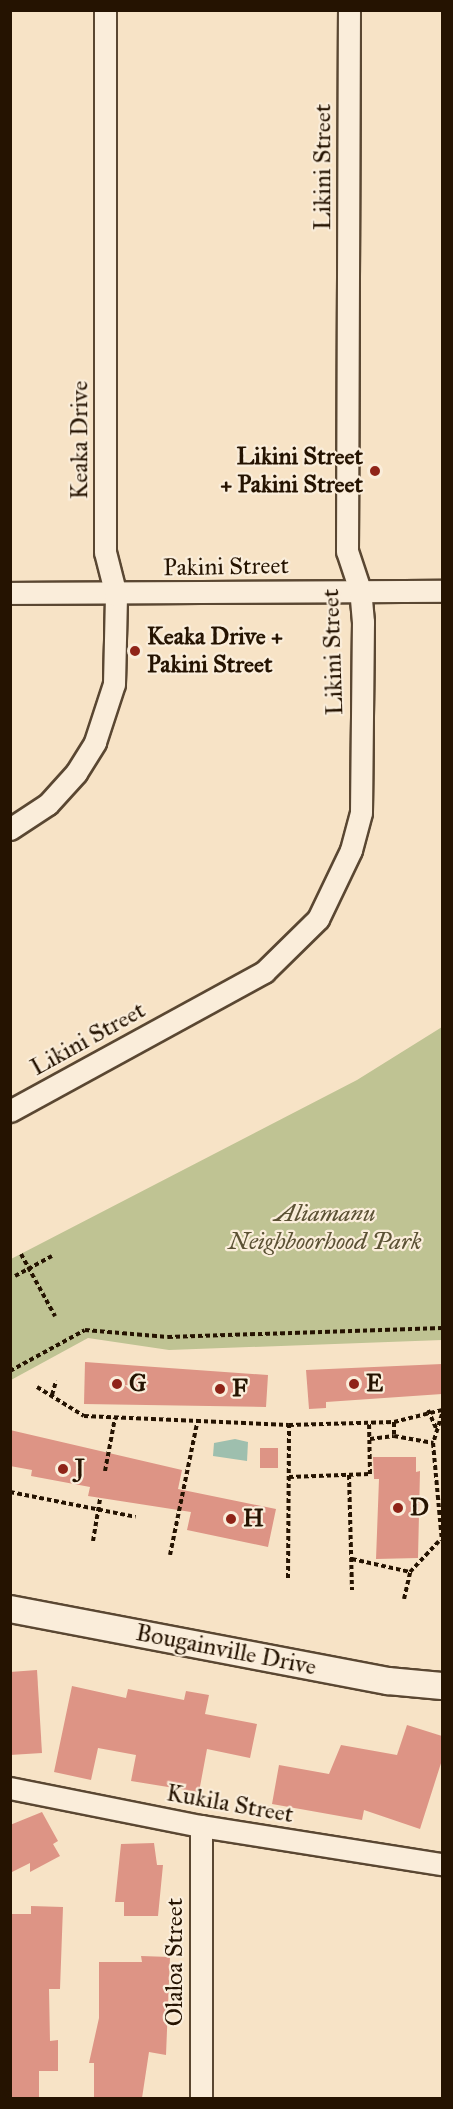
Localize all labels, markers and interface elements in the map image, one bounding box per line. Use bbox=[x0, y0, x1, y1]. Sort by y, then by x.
street label: Likini Street bbox=[309, 104, 337, 230]
street label: Keaka Drive bbox=[66, 381, 94, 499]
place label: Likini Street + Pakini Street bbox=[220, 443, 363, 499]
marker: Likini Street + Pakini Street bbox=[368, 464, 382, 478]
street label: Pakini Street bbox=[163, 552, 289, 582]
street label: Likini Street bbox=[316, 588, 350, 716]
place label: Keaka Drive + Pakini Street bbox=[147, 623, 283, 679]
marker: Keaka Drive + Pakini Street bbox=[128, 644, 142, 658]
street label: Likini Street bbox=[26, 996, 150, 1082]
park label: Aliamanu Neighboorhood Park bbox=[228, 1200, 422, 1256]
place label: G bbox=[129, 1370, 147, 1398]
place label: E bbox=[366, 1370, 383, 1398]
place label: F bbox=[232, 1375, 248, 1403]
marker: G bbox=[110, 1377, 124, 1391]
marker: E bbox=[347, 1377, 361, 1391]
marker: F bbox=[213, 1382, 227, 1396]
place label: J bbox=[75, 1455, 85, 1483]
marker: J bbox=[56, 1462, 70, 1476]
place label: D bbox=[410, 1494, 429, 1522]
marker: D bbox=[391, 1501, 405, 1515]
place label: H bbox=[243, 1505, 264, 1533]
marker: H bbox=[224, 1512, 238, 1526]
street label: Bougainville Drive bbox=[133, 1618, 319, 1682]
street label: Kukila Street bbox=[164, 1779, 296, 1829]
street label: Olaloa Street bbox=[161, 1898, 189, 2026]

